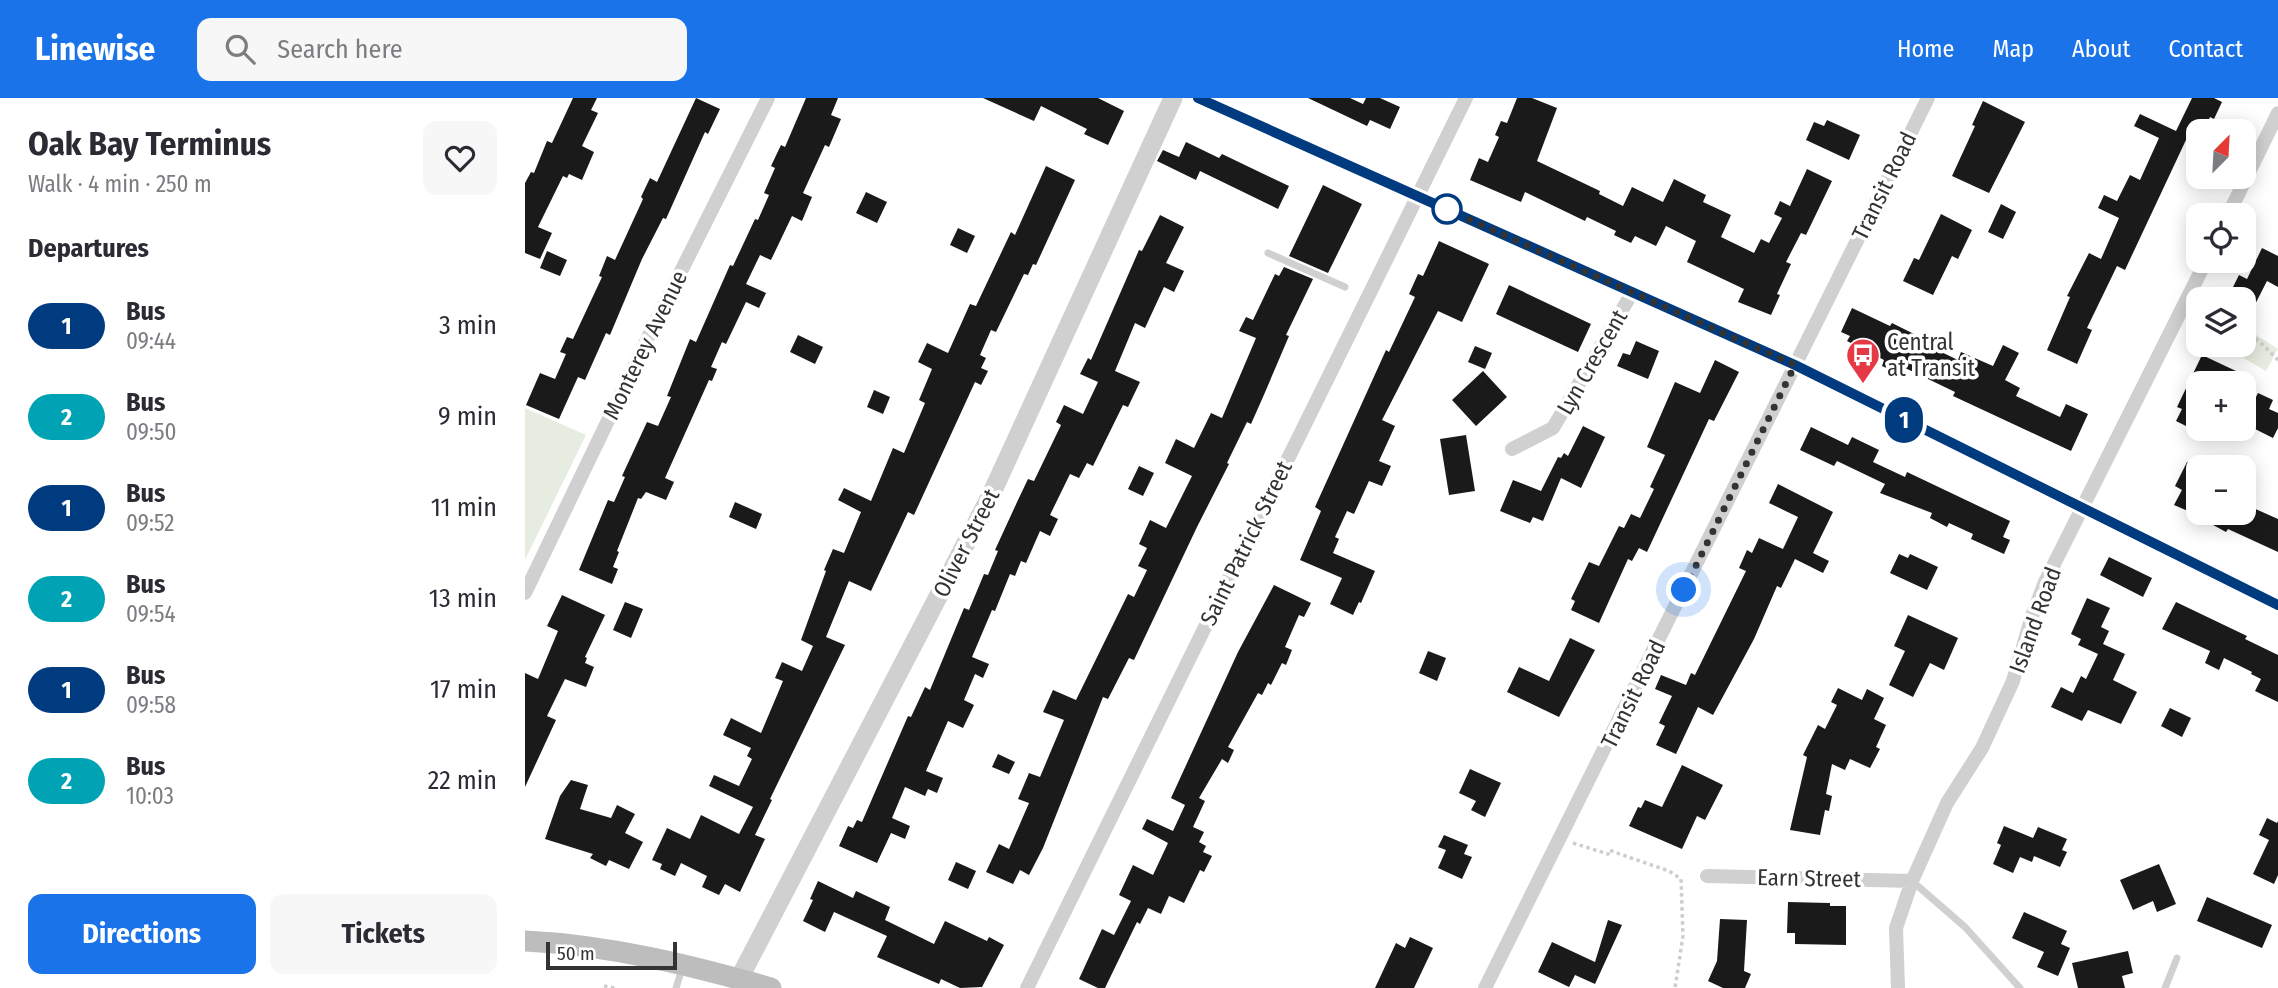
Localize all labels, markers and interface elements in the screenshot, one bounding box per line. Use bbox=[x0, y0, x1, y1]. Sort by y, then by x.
search box bbox=[197, 18, 687, 81]
text: Linewise bbox=[35, 29, 155, 69]
icon: search bbox=[221, 30, 259, 68]
text: Search here bbox=[277, 34, 403, 65]
text: Home bbox=[1897, 35, 1954, 63]
text: Map bbox=[1992, 35, 2034, 63]
text: About bbox=[2072, 35, 2130, 63]
text: Contact bbox=[2168, 35, 2243, 63]
north arrow bbox=[2186, 119, 2256, 189]
map controls bbox=[2186, 119, 2256, 525]
button: heart bbox=[423, 121, 497, 195]
text: Oak Bay Terminus bbox=[28, 124, 271, 164]
street label: Transit Road bbox=[1846, 127, 1922, 245]
text: Walk · 4 min · 250 m bbox=[28, 170, 212, 198]
unlabelled marker bbox=[1432, 194, 1462, 224]
button: locate bbox=[2186, 203, 2256, 273]
text: Departures bbox=[28, 233, 149, 264]
street label: Monterey Avenue bbox=[597, 266, 693, 424]
button: layers bbox=[2186, 287, 2256, 357]
text: Bus bbox=[126, 296, 165, 327]
street label: Lyn Crescent bbox=[1551, 304, 1634, 420]
text: 3 min bbox=[439, 310, 497, 341]
text: 1 bbox=[61, 312, 72, 340]
text: 09:44 bbox=[126, 327, 176, 355]
place label: Central at Transit bbox=[1887, 328, 1975, 382]
bus stop icon: Central at Transit bbox=[1844, 336, 1882, 385]
button: + bbox=[2186, 371, 2256, 441]
text: Bus bbox=[126, 387, 165, 418]
line badge: 1 bbox=[1881, 397, 1927, 443]
text: 9 min bbox=[438, 401, 497, 432]
text: 2 bbox=[61, 403, 72, 431]
text: 1 bbox=[1899, 406, 1909, 434]
text: 09:50 bbox=[126, 418, 177, 446]
button: − bbox=[2186, 455, 2256, 525]
street label: Saint Patrick Street bbox=[1194, 456, 1298, 630]
text: Bus bbox=[126, 478, 165, 509]
street label: Oliver Street bbox=[927, 484, 1005, 602]
text: 11 min bbox=[431, 492, 497, 523]
text: 1 bbox=[61, 494, 72, 522]
text: 09:52 bbox=[126, 509, 174, 537]
street label: Island Road bbox=[2003, 563, 2067, 677]
text: Bus bbox=[126, 569, 165, 600]
your location bbox=[1666, 572, 1701, 607]
text: 13 min bbox=[429, 583, 497, 614]
text: 2 bbox=[61, 585, 72, 613]
text: 09:54 bbox=[126, 600, 176, 628]
street label: Transit Road bbox=[1595, 635, 1671, 753]
text: Bus bbox=[126, 660, 165, 691]
text: 17 min bbox=[430, 674, 497, 705]
text: 1 bbox=[61, 676, 72, 704]
text: 09:58 bbox=[126, 691, 176, 719]
text: Bus bbox=[126, 751, 165, 782]
text: 22 min bbox=[428, 765, 497, 796]
text: 2 bbox=[61, 767, 72, 795]
text: 10:03 bbox=[126, 782, 174, 810]
street label: Earn Street bbox=[1757, 863, 1862, 893]
button: Directions bbox=[28, 894, 256, 974]
button: Tickets bbox=[270, 894, 497, 974]
scale bar bbox=[546, 939, 677, 971]
text: 50 m bbox=[557, 942, 595, 965]

